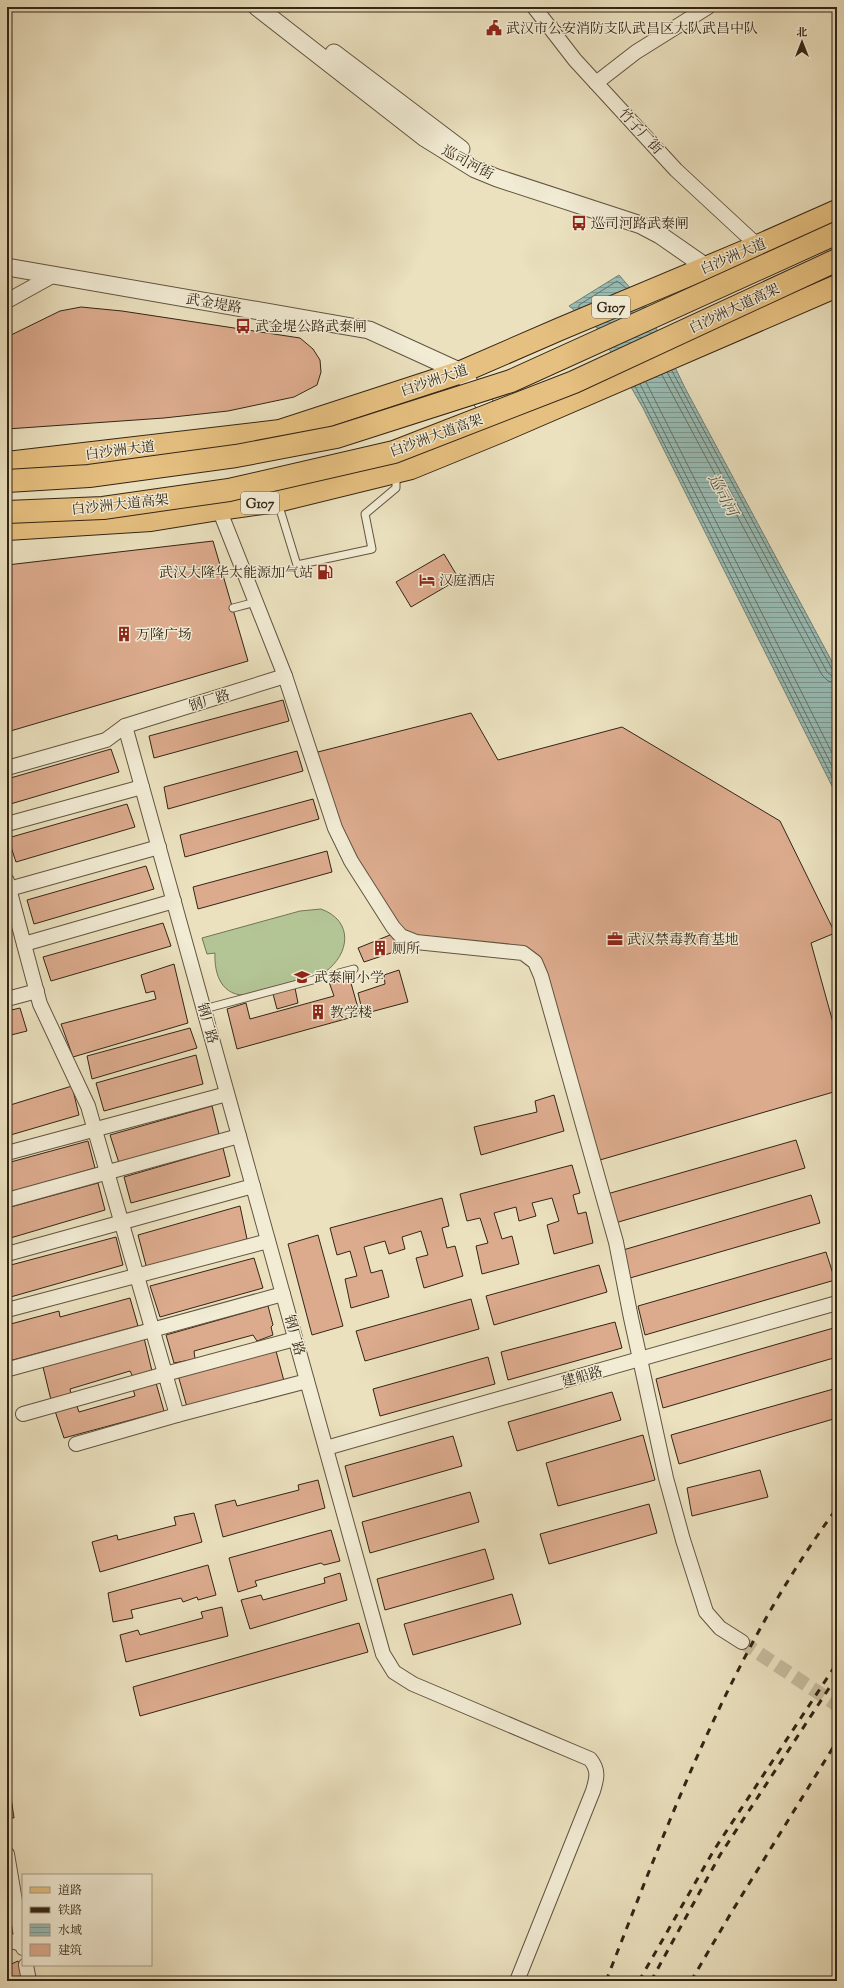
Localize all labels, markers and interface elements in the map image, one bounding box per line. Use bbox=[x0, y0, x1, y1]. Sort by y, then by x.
public building icon: 武汉市公安消防支队武昌区大队武昌中队 bbox=[485, 19, 503, 37]
place label: 武汉市公安消防支队武昌区大队武昌中队 bbox=[506, 20, 758, 40]
north arrow bbox=[782, 22, 822, 62]
text: 北 bbox=[797, 25, 808, 41]
street label: 竹子厂街 bbox=[613, 105, 666, 160]
street label: 巡司河街 bbox=[438, 142, 496, 186]
bus stop icon: 巡司河路武泰闸 bbox=[570, 214, 588, 232]
place label: 巡司河路武泰闸 bbox=[591, 215, 689, 235]
street label: 白沙洲大道 bbox=[698, 235, 770, 281]
street label: 白沙洲大道高架 bbox=[686, 280, 783, 340]
street label: 武金堤路 bbox=[184, 290, 243, 320]
road number: G107 bbox=[592, 296, 630, 318]
bus stop icon: 武金堤公路武泰闸 bbox=[234, 317, 252, 335]
place label: 武金堤公路武泰闸 bbox=[255, 318, 367, 338]
street label: 白沙洲大道 bbox=[398, 361, 471, 403]
street label: 白沙洲大道高架 bbox=[387, 411, 486, 463]
street label: 白沙洲大道 bbox=[84, 438, 156, 466]
water label: 巡司河 bbox=[702, 471, 743, 523]
street label: 白沙洲大道高架 bbox=[70, 491, 170, 521]
road number: G107 bbox=[241, 492, 279, 514]
fuel station icon: 武汉大隆华太能源加气站 bbox=[316, 563, 334, 581]
place label: 武汉大隆华太能源加气站 bbox=[159, 564, 313, 584]
hotel icon: 汉庭酒店 bbox=[418, 571, 436, 589]
place label: 汉庭酒店 bbox=[439, 572, 495, 592]
building icon: 万隆广场 bbox=[115, 625, 133, 643]
place label: 万隆广场 bbox=[136, 626, 192, 646]
street label: 钢厂路 bbox=[187, 686, 233, 718]
office icon: 武汉禁毒教育基地 bbox=[606, 930, 624, 948]
place label: 武汉禁毒教育基地 bbox=[627, 931, 739, 951]
building icon: 厕所 bbox=[371, 939, 389, 957]
place label: 厕所 bbox=[392, 940, 420, 960]
school or university icon: 武泰闸小学 bbox=[293, 968, 311, 986]
place label: 武泰闸小学 bbox=[314, 969, 384, 989]
street label: 钢厂路 bbox=[191, 1001, 221, 1046]
building icon: 教学楼 bbox=[309, 1003, 327, 1021]
place label: 教学楼 bbox=[330, 1004, 372, 1024]
street label: 钢厂路 bbox=[278, 1313, 308, 1358]
street label: 建船路 bbox=[560, 1363, 605, 1393]
legend bbox=[22, 1874, 152, 1966]
text: 道路 bbox=[58, 1882, 82, 1900]
text: 铁路 bbox=[58, 1902, 82, 1920]
text: 水域 bbox=[58, 1922, 82, 1940]
text: 建筑 bbox=[58, 1942, 82, 1960]

